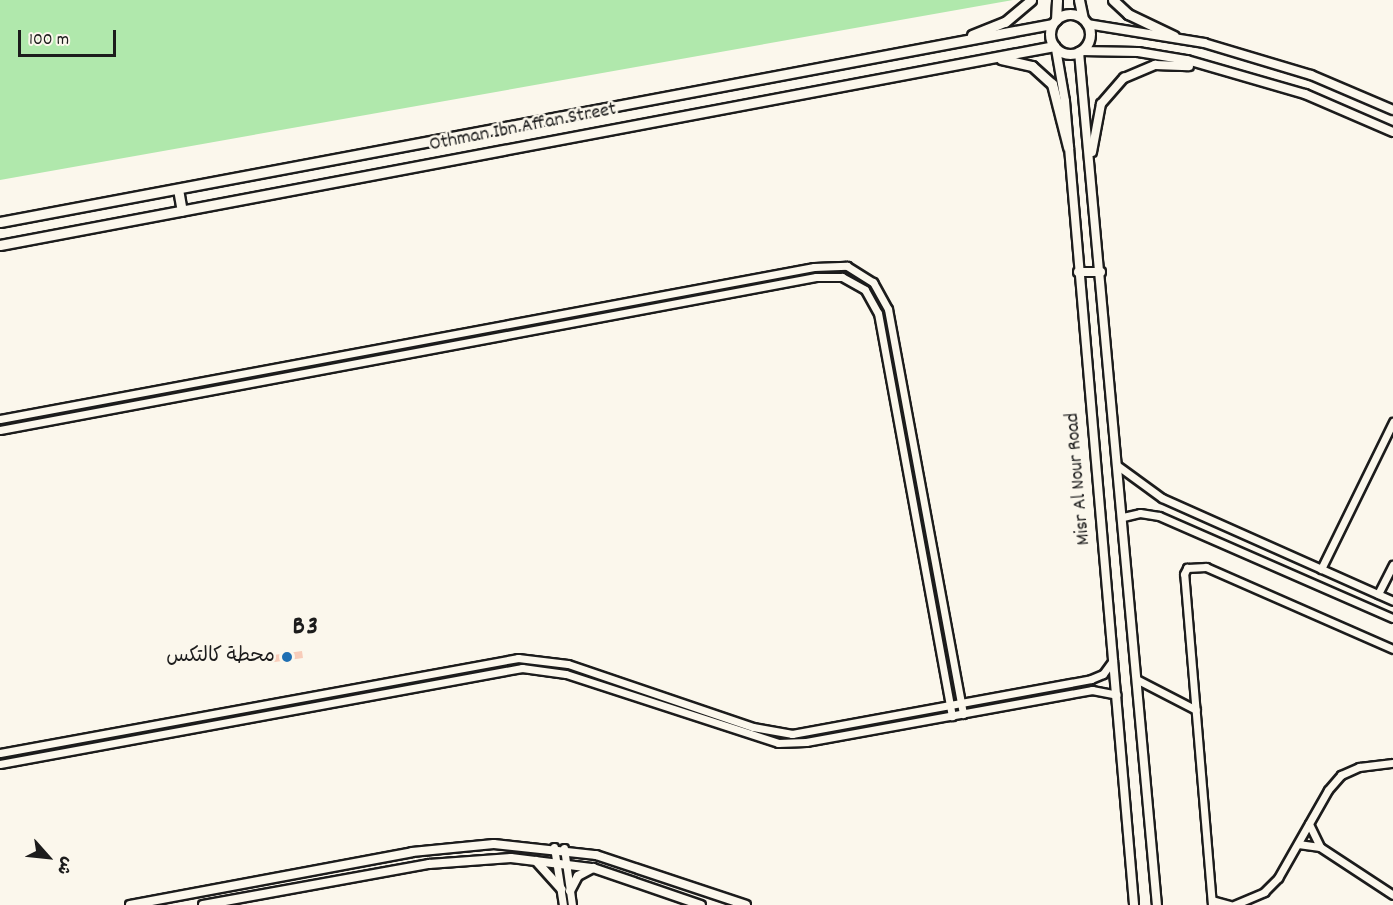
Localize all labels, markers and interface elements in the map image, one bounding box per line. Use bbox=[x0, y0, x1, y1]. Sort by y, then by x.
scale bar bbox=[21, 18, 118, 56]
text: 100 m bbox=[29, 28, 69, 53]
street label: Othman Ibn Affan Street bbox=[428, 98, 618, 158]
street label: Misr Al Nour Road bbox=[1061, 412, 1097, 546]
district label: B3 bbox=[293, 612, 319, 644]
place label: محطة كالتكس bbox=[166, 645, 275, 669]
marker: محطة كالتكس bbox=[280, 650, 294, 664]
north arrow bbox=[18, 827, 78, 887]
text: ش bbox=[50, 852, 79, 878]

